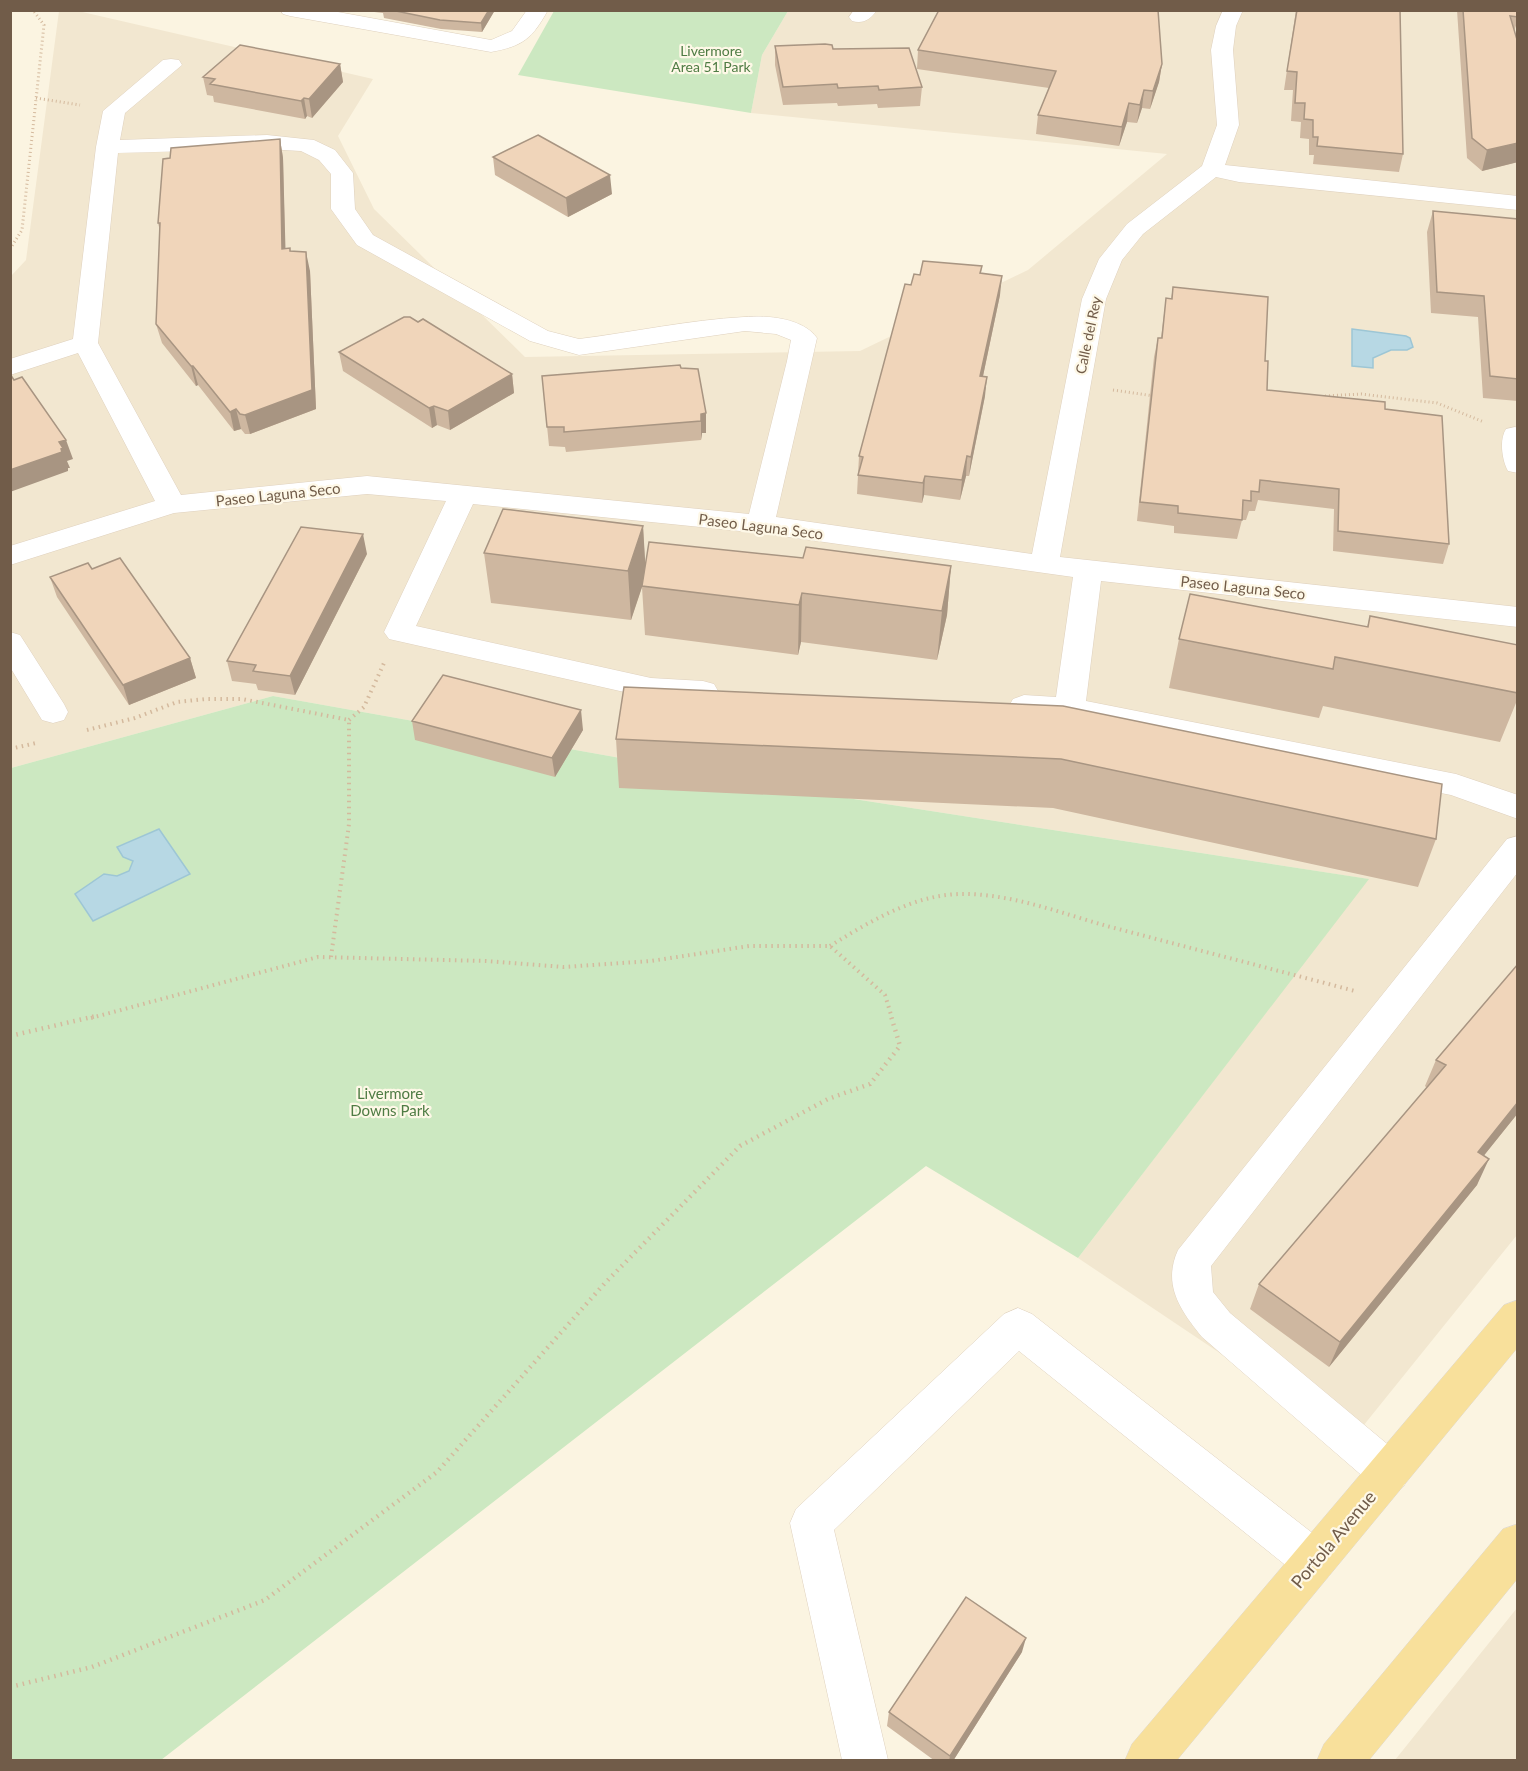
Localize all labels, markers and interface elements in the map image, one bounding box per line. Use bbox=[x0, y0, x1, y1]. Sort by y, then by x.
park label: Livermore Area 51 Park bbox=[671, 42, 752, 75]
street label: Calle del Rey bbox=[1071, 294, 1105, 375]
street label: Paseo Laguna Seco bbox=[215, 478, 341, 510]
street label: Paseo Laguna Seco bbox=[698, 509, 824, 543]
street label: Paseo Laguna Seco bbox=[1180, 571, 1306, 603]
park label: Livermore Downs Park bbox=[350, 1084, 430, 1119]
street label: Portola Avenue bbox=[1286, 1486, 1380, 1592]

